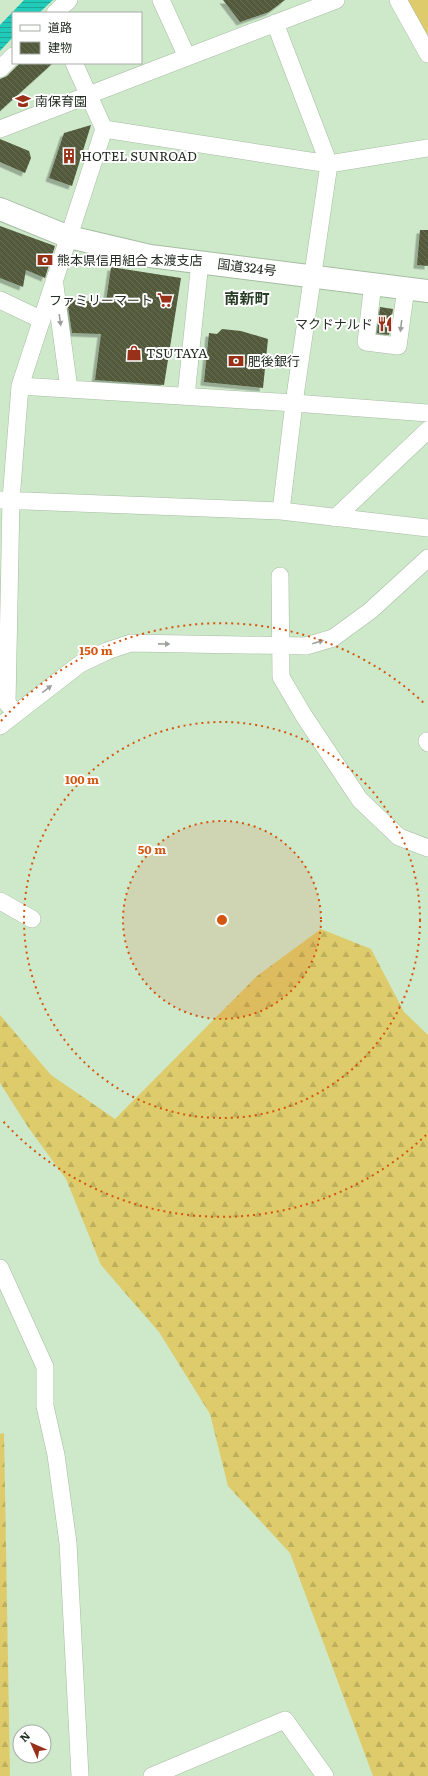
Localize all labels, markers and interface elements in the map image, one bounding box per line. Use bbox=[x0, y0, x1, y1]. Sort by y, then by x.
legend bbox=[12, 12, 142, 64]
text: 道路 bbox=[48, 18, 72, 36]
text: 建物 bbox=[48, 38, 72, 56]
place label: 南保育園 bbox=[35, 91, 87, 110]
school or university icon: 南保育園 bbox=[14, 92, 32, 110]
place label: HOTEL SUNROAD bbox=[81, 146, 197, 165]
building icon: HOTEL SUNROAD bbox=[60, 147, 78, 165]
place label: 熊本県信用組合 本渡支店 bbox=[57, 250, 203, 269]
bank icon: 熊本県信用組合 本渡支店 bbox=[36, 251, 54, 269]
street label: 国道324号 bbox=[216, 253, 278, 280]
district label: 南新町 bbox=[224, 286, 270, 309]
place label: ファミリーマート bbox=[49, 290, 153, 309]
supermarket icon: ファミリーマート bbox=[156, 291, 174, 309]
one-way arrow bbox=[56, 314, 63, 326]
place label: マクドナルド bbox=[295, 314, 373, 333]
restaurant icon: マクドナルド bbox=[376, 315, 394, 333]
one-way arrow bbox=[398, 320, 404, 333]
place label: TSUTAYA bbox=[146, 343, 208, 362]
shop icon: TSUTAYA bbox=[125, 344, 143, 362]
place label: 肥後銀行 bbox=[248, 351, 300, 370]
bank icon: 肥後銀行 bbox=[227, 352, 245, 370]
one-way arrow bbox=[313, 639, 325, 645]
text: 150 m bbox=[79, 641, 113, 659]
one-way arrow bbox=[158, 641, 171, 647]
one-way arrow bbox=[41, 685, 52, 693]
text: 100 m bbox=[65, 770, 99, 788]
text: 50 m bbox=[138, 840, 166, 858]
centre of rings bbox=[215, 913, 229, 927]
north arrow bbox=[12, 1724, 52, 1764]
text: N bbox=[15, 1727, 33, 1745]

